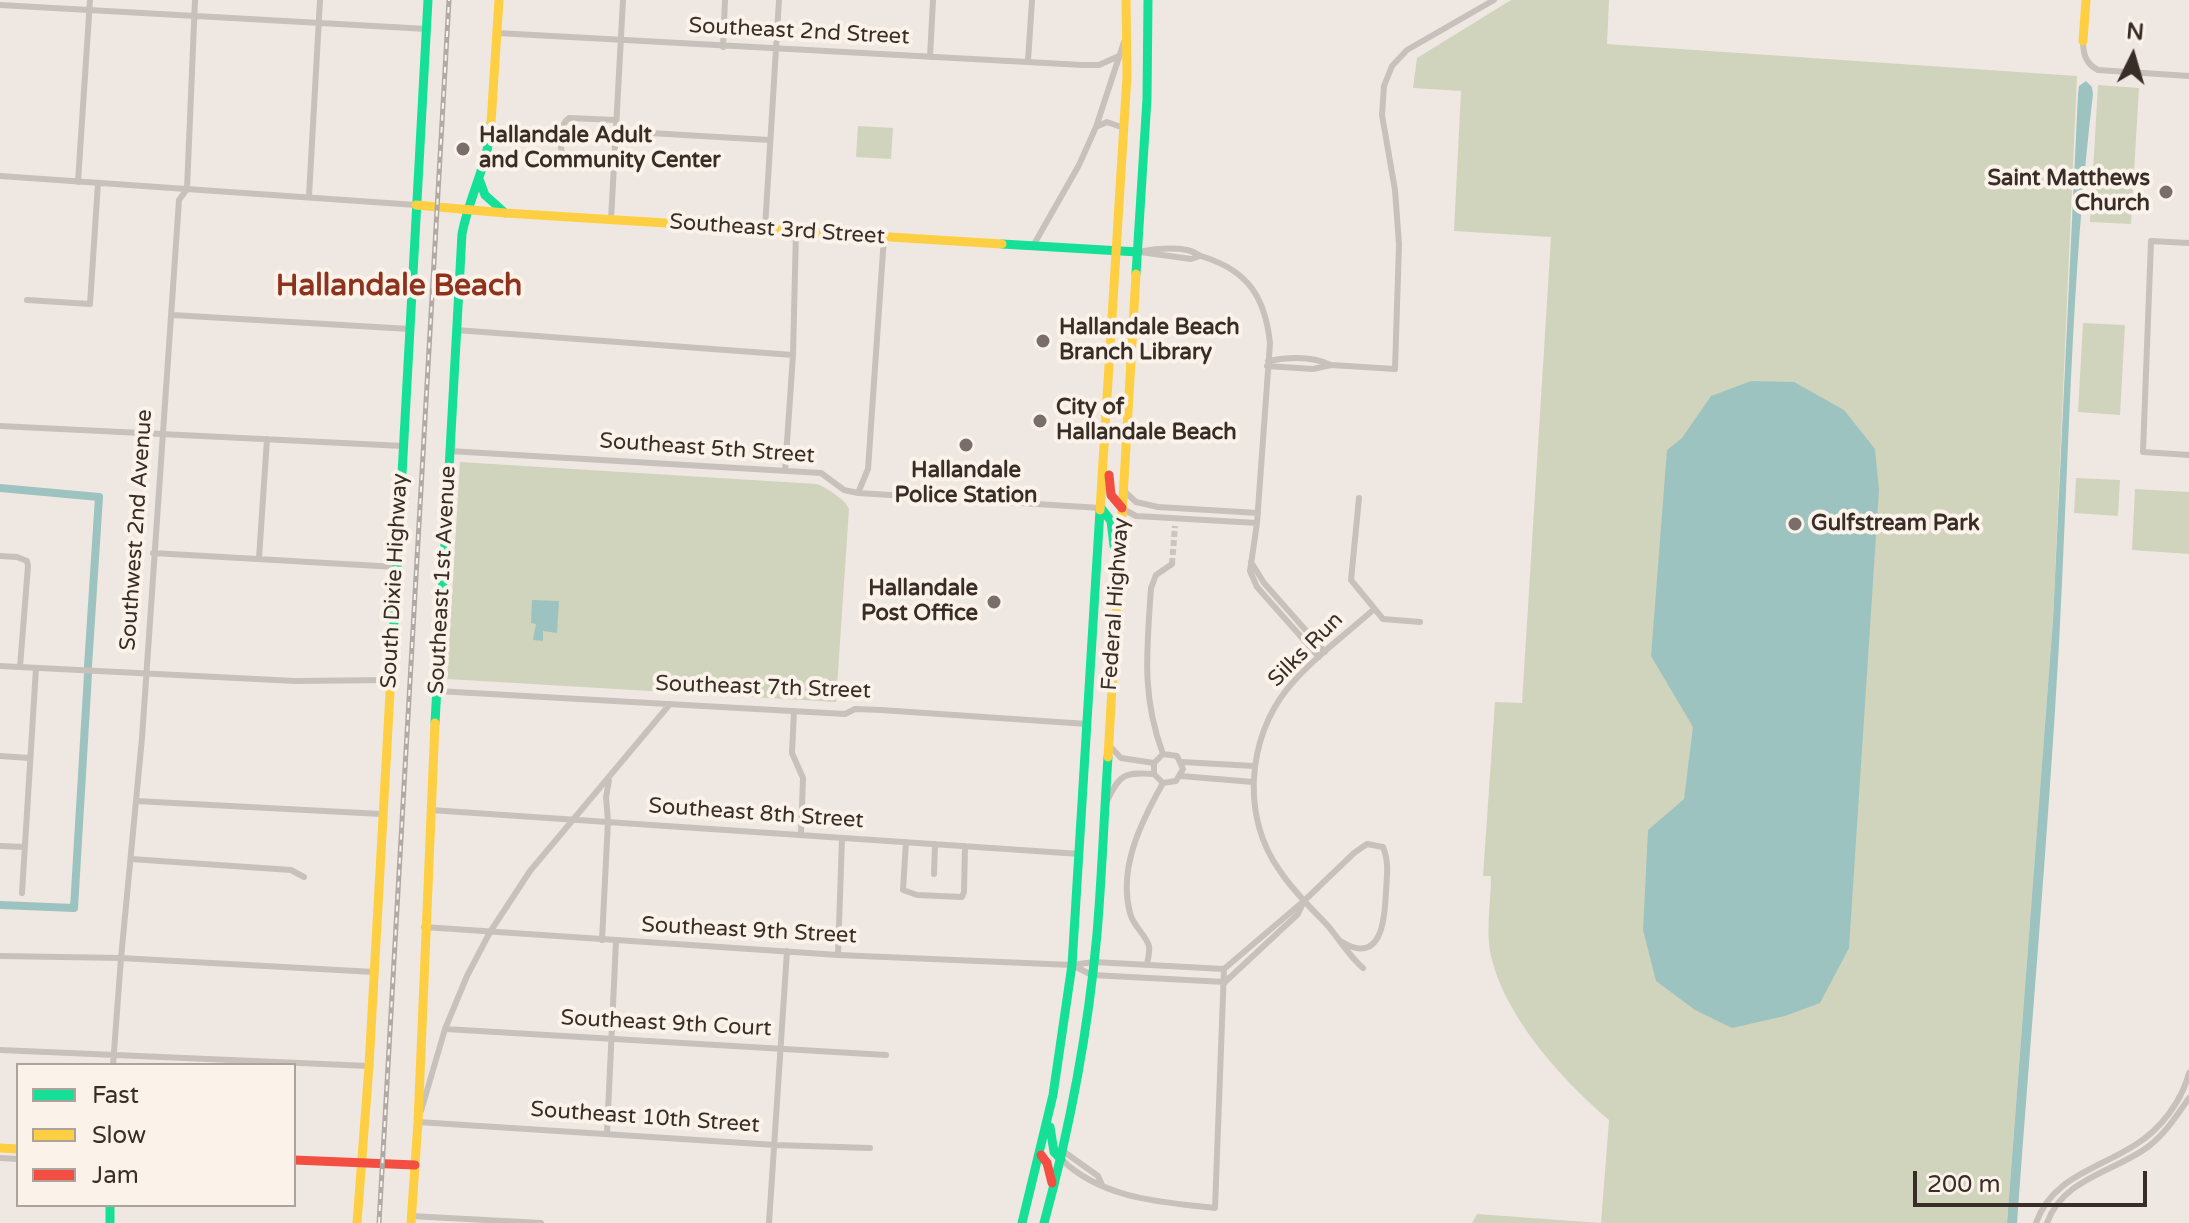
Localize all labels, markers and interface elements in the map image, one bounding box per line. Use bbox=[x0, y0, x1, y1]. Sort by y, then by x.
street label: Southeast 2nd Street bbox=[688, 13, 910, 51]
north arrow bbox=[2093, 16, 2173, 96]
text: N bbox=[2125, 18, 2145, 46]
place label: Hallandale Adult and Community Center bbox=[479, 123, 721, 174]
marker: Hallandale Adult and Community Center bbox=[454, 140, 472, 158]
place label: Saint Matthews Church bbox=[1987, 166, 2150, 218]
marker: Saint Matthews Church bbox=[2157, 183, 2175, 201]
street label: Southeast 3rd Street bbox=[668, 209, 886, 251]
district label: Hallandale Beach bbox=[276, 269, 522, 305]
place label: Hallandale Beach Branch Library bbox=[1059, 315, 1240, 366]
marker: Hallandale Beach Branch Library bbox=[1034, 332, 1052, 350]
place label: City of Hallandale Beach bbox=[1056, 395, 1237, 446]
street label: Southwest 2nd Avenue bbox=[115, 408, 159, 652]
marker: City of Hallandale Beach bbox=[1031, 412, 1049, 430]
street label: Southeast 5th Street bbox=[598, 428, 816, 470]
marker: Hallandale Police Station bbox=[957, 436, 975, 454]
place label: Hallandale Police Station bbox=[895, 458, 1037, 510]
street label: Southeast 1st Avenue bbox=[424, 465, 462, 695]
street label: South Dixie Highway bbox=[376, 473, 414, 689]
place label: Gulfstream Park bbox=[1811, 511, 1980, 537]
marker: Gulfstream Park bbox=[1786, 515, 1804, 533]
street label: Federal Highway bbox=[1097, 517, 1135, 691]
place label: Hallandale Post Office bbox=[861, 576, 978, 628]
marker: Hallandale Post Office bbox=[985, 593, 1003, 611]
street label: Silks Run bbox=[1263, 607, 1349, 693]
street label: Southeast 7th Street bbox=[655, 671, 871, 705]
street label: Southeast 8th Street bbox=[647, 793, 865, 835]
street label: Southeast 9th Street bbox=[641, 912, 857, 950]
street label: Southeast 9th Court bbox=[560, 1005, 772, 1043]
legend bbox=[16, 1063, 296, 1207]
text: Fast bbox=[92, 1081, 139, 1110]
street label: Southeast 10th Street bbox=[530, 1097, 760, 1139]
text: Slow bbox=[92, 1121, 146, 1150]
scale bar bbox=[1917, 1155, 2151, 1205]
text: Jam bbox=[92, 1161, 139, 1190]
text: 200 m bbox=[1927, 1170, 2001, 1199]

